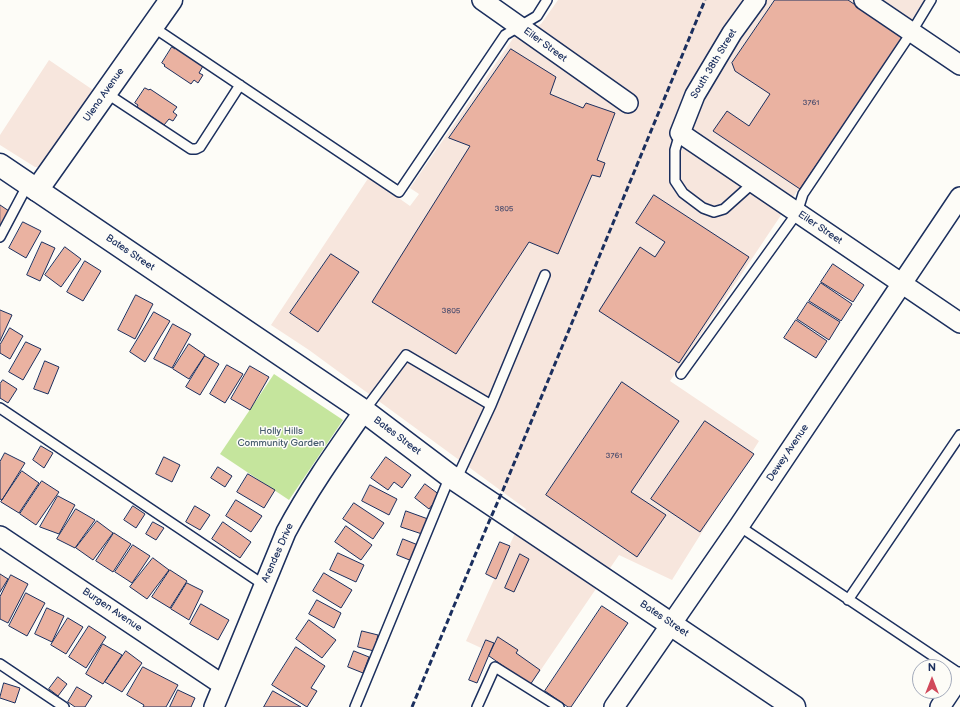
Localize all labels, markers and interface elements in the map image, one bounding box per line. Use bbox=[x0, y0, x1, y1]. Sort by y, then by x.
street label: Eiler Street bbox=[521, 25, 569, 65]
street label: South 38th Street bbox=[688, 27, 740, 101]
street label: Ulena Avenue bbox=[81, 66, 127, 124]
house number: 3761 bbox=[803, 98, 819, 108]
house number: 3805 bbox=[495, 204, 513, 214]
street label: Eiler Street bbox=[796, 209, 844, 247]
street label: Bates Street bbox=[103, 232, 157, 274]
house number: 3805 bbox=[442, 306, 460, 316]
street label: Bates Street bbox=[371, 414, 423, 458]
street label: Dewey Avenue bbox=[764, 422, 812, 484]
park label: Holly Hills Community Garden bbox=[238, 425, 324, 448]
house number: 3761 bbox=[606, 451, 622, 461]
street label: Arendes Drive bbox=[260, 521, 296, 585]
street label: Burgen Avenue bbox=[80, 586, 144, 634]
street label: Bates Street bbox=[637, 598, 691, 640]
north arrow bbox=[912, 659, 952, 699]
text: N bbox=[928, 661, 936, 674]

